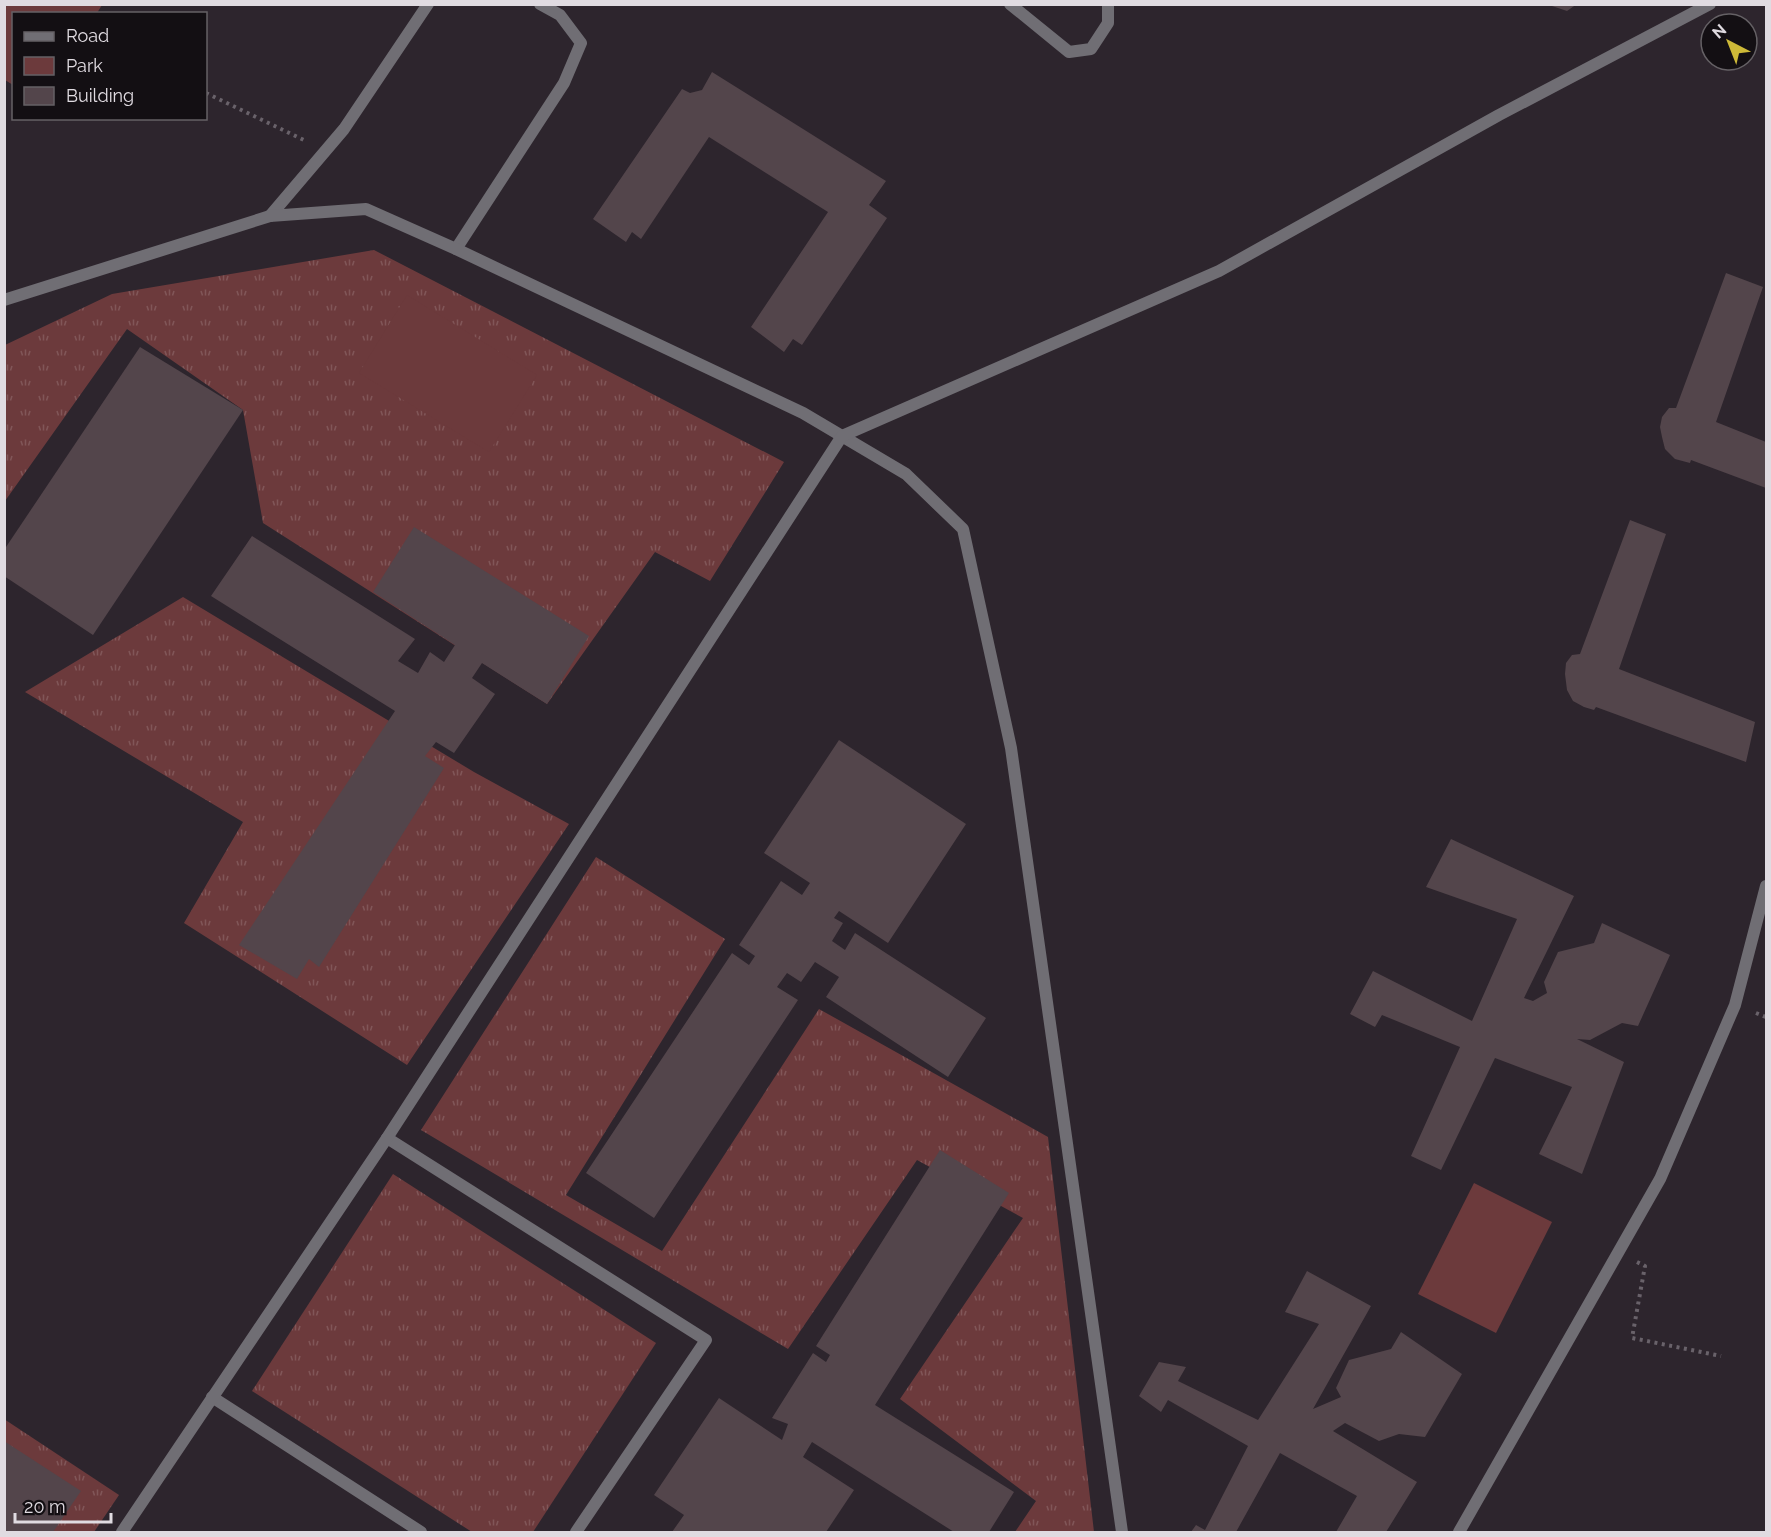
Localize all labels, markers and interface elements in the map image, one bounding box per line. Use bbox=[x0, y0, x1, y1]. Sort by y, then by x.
legend bbox=[12, 12, 207, 120]
north arrow bbox=[1699, 12, 1759, 72]
text: N bbox=[1708, 20, 1730, 42]
text: Road bbox=[66, 25, 109, 46]
text: Park bbox=[66, 55, 103, 76]
text: Building bbox=[66, 85, 134, 106]
scale bar bbox=[15, 1486, 111, 1524]
text: 20 m bbox=[24, 1496, 66, 1517]

